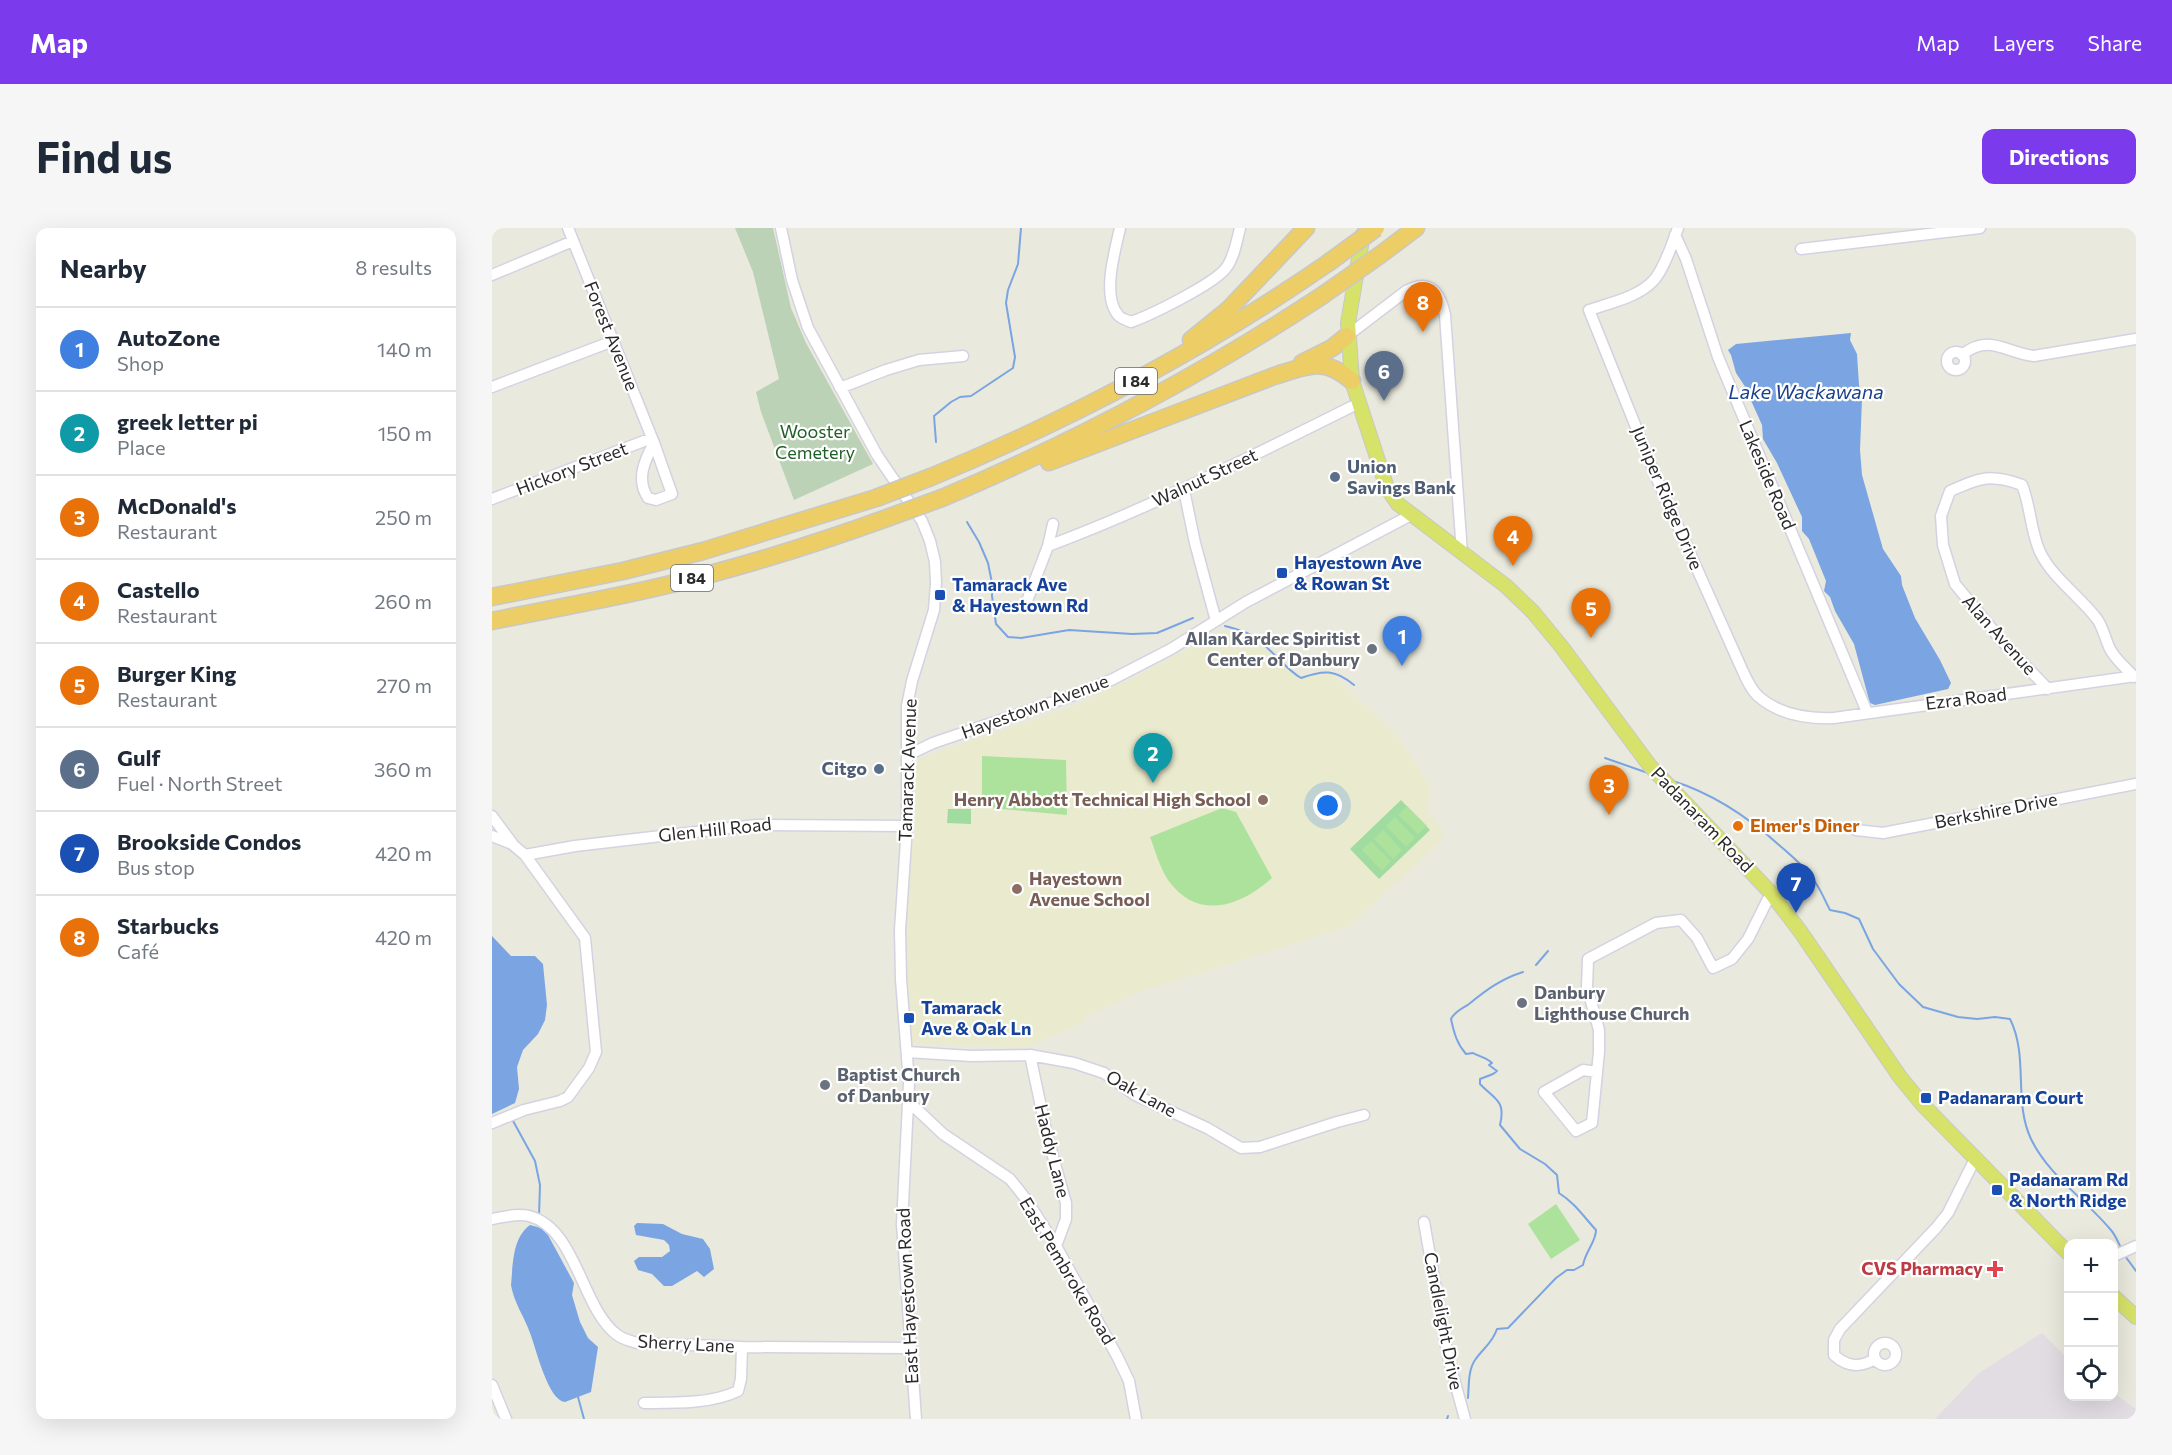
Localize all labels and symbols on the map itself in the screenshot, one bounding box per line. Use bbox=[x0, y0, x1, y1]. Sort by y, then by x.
street label: Forest Avenue bbox=[580, 278, 644, 394]
pin: 8 bbox=[1404, 282, 1442, 332]
pin: 6 bbox=[1364, 352, 1404, 401]
road number: I 84 bbox=[1115, 368, 1157, 394]
water label: Lake Wackawana bbox=[1728, 379, 1884, 403]
street label: Lakeside Road bbox=[1735, 417, 1801, 533]
park label: Wooster Cemetery bbox=[775, 420, 855, 463]
street label: Juniper Ridge Drive bbox=[1628, 422, 1708, 573]
street label: Hickory Street bbox=[513, 437, 631, 499]
street label: Walnut Street bbox=[1149, 443, 1261, 511]
place label: Union Savings Bank bbox=[1347, 455, 1457, 498]
marker: Union Savings Bank bbox=[1328, 470, 1342, 484]
pin: 4 bbox=[1494, 516, 1532, 566]
place label: Hayestown Ave & Rowan St bbox=[1294, 551, 1422, 594]
road number: I 84 bbox=[671, 565, 713, 591]
marker: Hayestown Ave & Rowan St bbox=[1275, 566, 1289, 580]
place label: Tamarack Ave & Hayestown Rd bbox=[952, 573, 1088, 616]
marker: Tamarack Ave & Hayestown Rd bbox=[933, 588, 947, 602]
pin: 5 bbox=[1572, 588, 1610, 638]
street label: Alan Avenue bbox=[1958, 590, 2041, 679]
pin: 1 bbox=[1382, 616, 1422, 666]
place label: Allan Kardec Spiritist Center of Danbury bbox=[1185, 627, 1360, 670]
marker: Allan Kardec Spiritist Center of Danbury bbox=[1365, 642, 1379, 656]
street label: Hayestown Avenue bbox=[958, 669, 1111, 743]
street label: Ezra Road bbox=[1924, 682, 2008, 714]
street label: Tamarack Avenue bbox=[894, 698, 920, 842]
pin: 2 bbox=[1134, 734, 1172, 783]
place label: Citgo bbox=[822, 757, 867, 779]
marker: Citgo bbox=[872, 762, 886, 776]
street label: Padanaram Road bbox=[1647, 762, 1759, 877]
pin: 3 bbox=[1590, 766, 1628, 815]
street label: Berkshire Drive bbox=[1933, 787, 2059, 833]
place label: Henry Abbott Technical High School bbox=[954, 788, 1251, 810]
your location bbox=[1313, 791, 1342, 820]
marker: Henry Abbott Technical High School bbox=[1256, 793, 1270, 807]
street label: Glen Hill Road bbox=[657, 812, 773, 846]
place label: Elmer's Diner bbox=[1750, 814, 1860, 836]
marker: Elmer's Diner bbox=[1731, 819, 1745, 833]
pin: 7 bbox=[1776, 864, 1816, 913]
place label: Hayestown Avenue School bbox=[1029, 867, 1150, 910]
marker: Hayestown Avenue School bbox=[1010, 882, 1024, 896]
place label: Danbury Lighthouse Church bbox=[1534, 981, 1689, 1024]
place label: Tamarack Ave & Oak Ln bbox=[921, 996, 1031, 1039]
marker: Danbury Lighthouse Church bbox=[1515, 996, 1529, 1010]
marker: Tamarack Ave & Oak Ln bbox=[902, 1011, 916, 1025]
place label: Baptist Church of Danbury bbox=[837, 1063, 960, 1106]
street label: Oak Lane bbox=[1103, 1065, 1180, 1121]
marker: Baptist Church of Danbury bbox=[818, 1078, 832, 1092]
place label: Padanaram Court bbox=[1938, 1086, 2084, 1108]
marker: Padanaram Court bbox=[1919, 1091, 1933, 1105]
street label: Haddy Lane bbox=[1031, 1102, 1075, 1200]
place label: Padanaram Rd & North Ridge bbox=[2009, 1168, 2128, 1211]
marker: Padanaram Rd & North Ridge bbox=[1990, 1183, 2004, 1197]
street label: East Pembroke Road bbox=[1015, 1193, 1121, 1348]
street label: East Hayestown Road bbox=[891, 1207, 923, 1385]
street label: Candlelight Drive bbox=[1420, 1250, 1468, 1392]
place label: CVS Pharmacy bbox=[1861, 1257, 1983, 1279]
marker: CVS Pharmacy bbox=[1988, 1262, 2002, 1276]
street label: Sherry Lane bbox=[637, 1329, 735, 1357]

